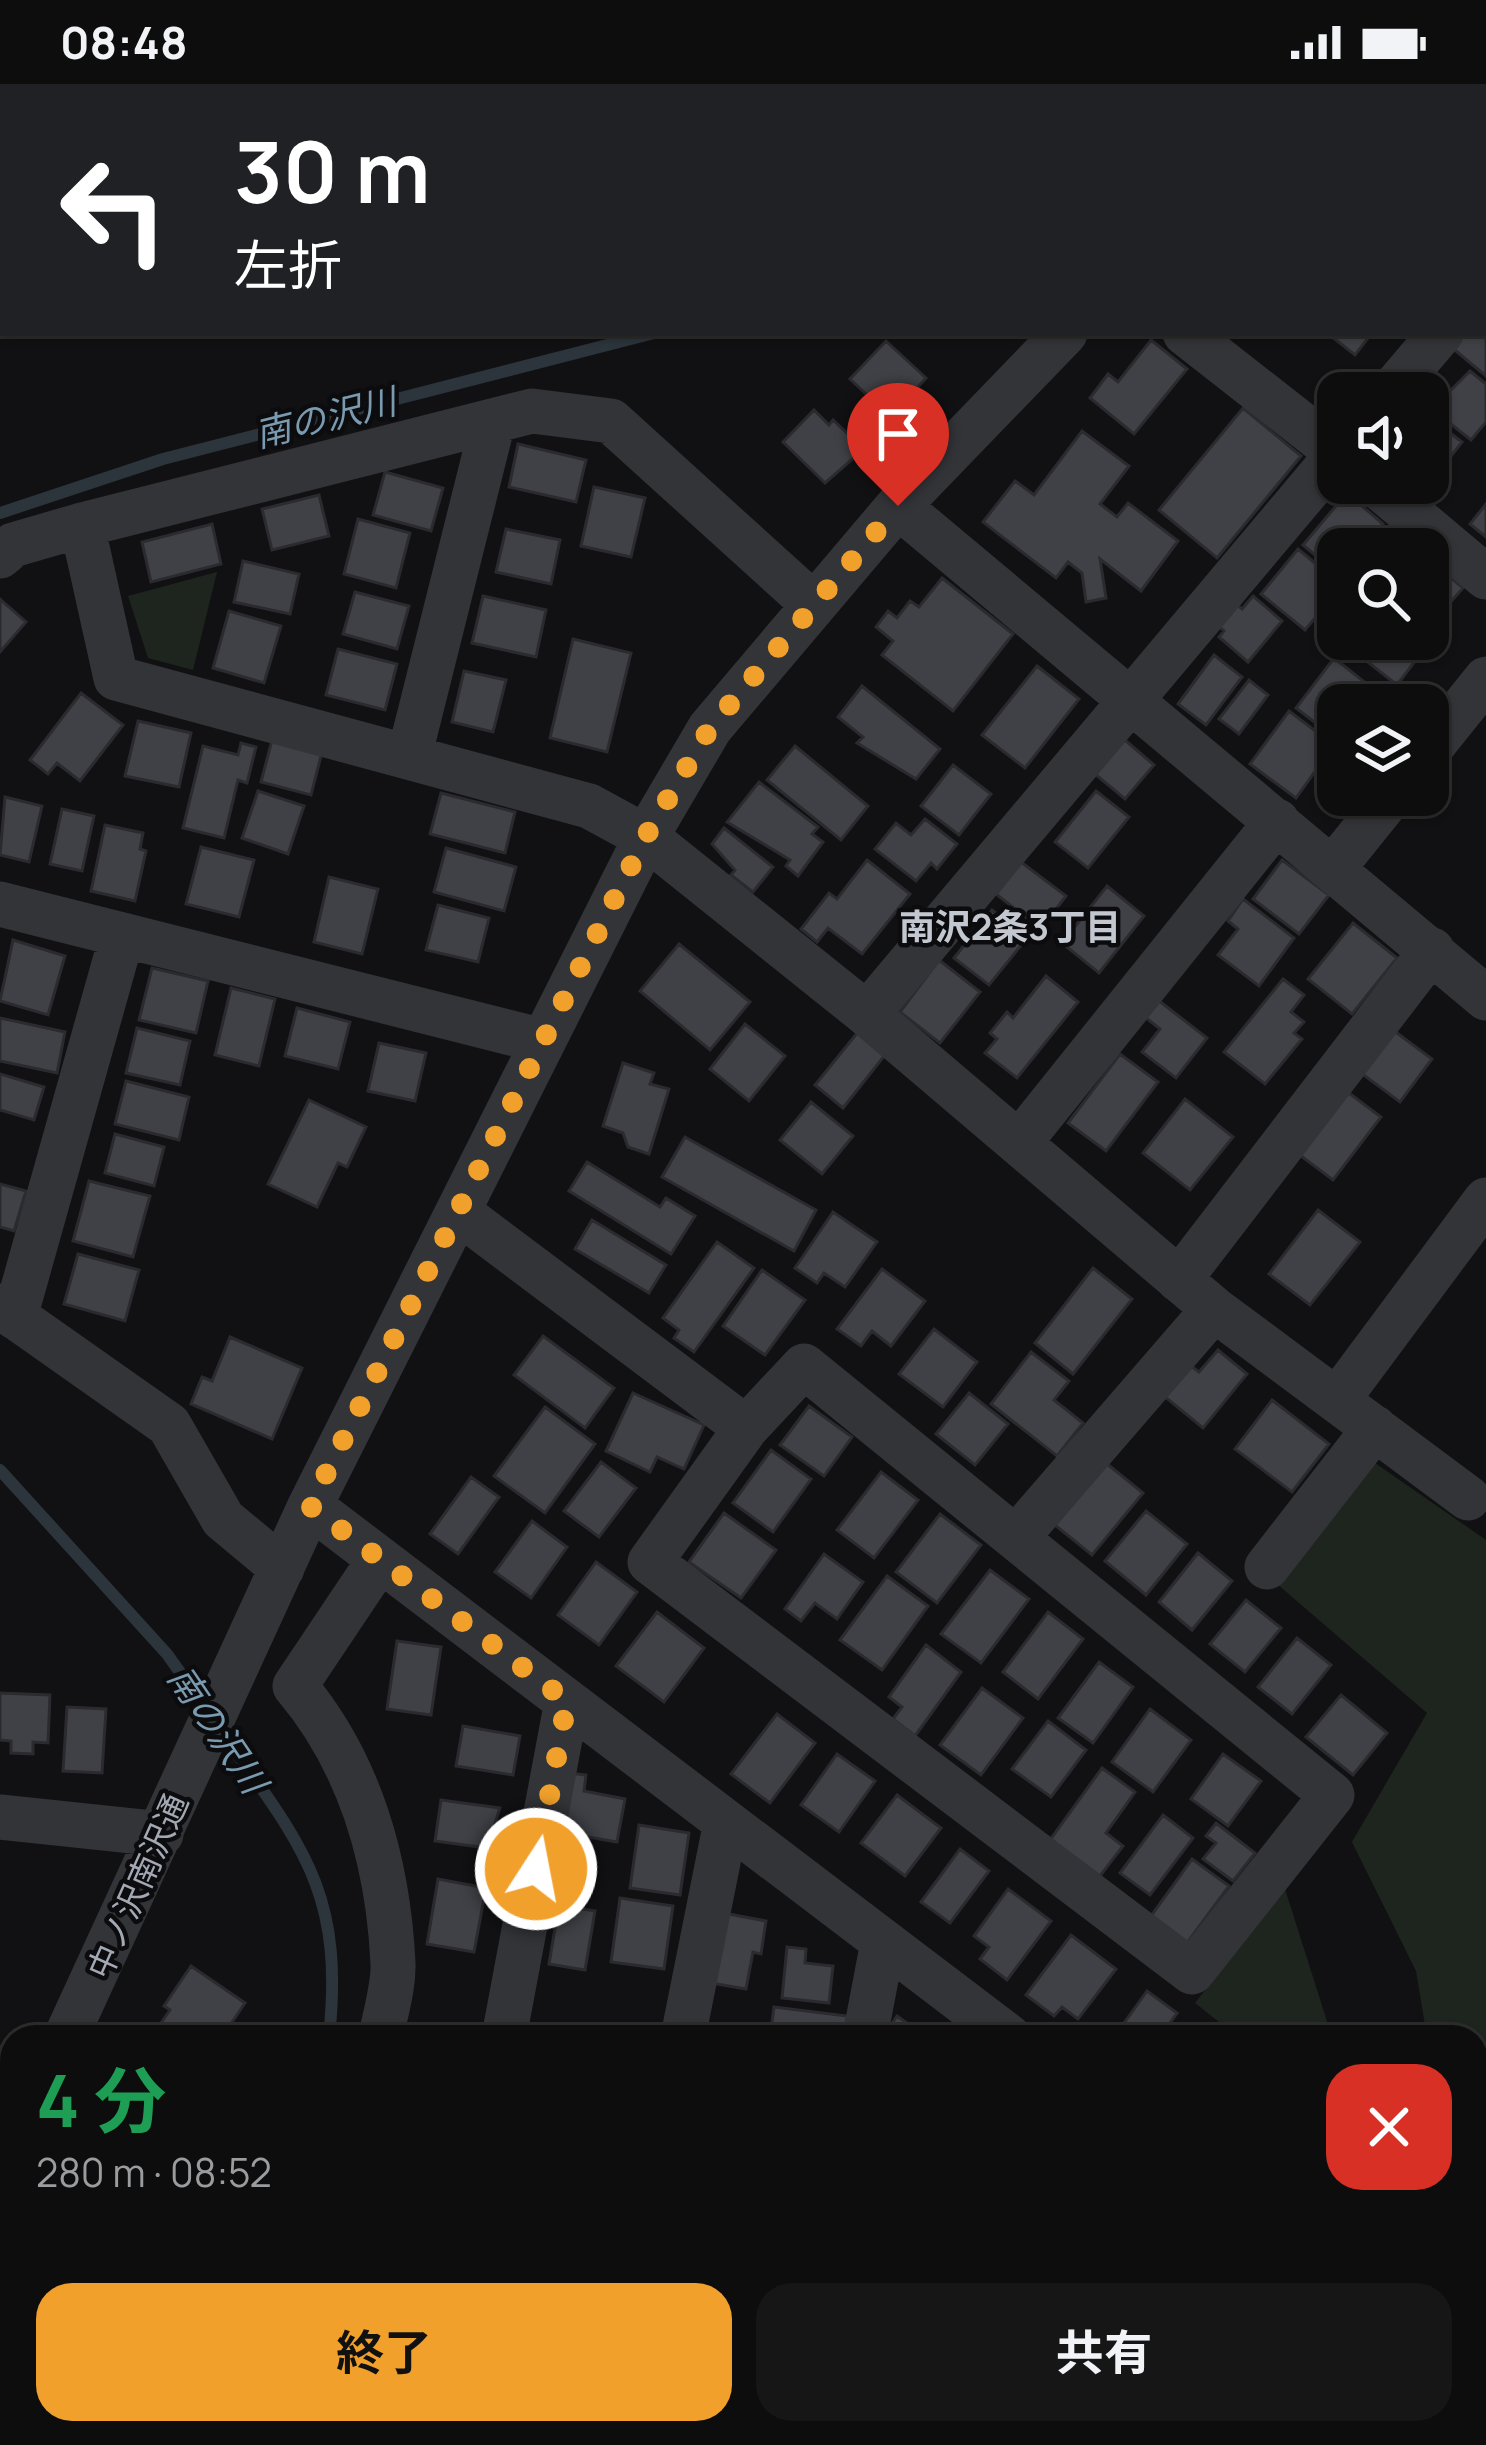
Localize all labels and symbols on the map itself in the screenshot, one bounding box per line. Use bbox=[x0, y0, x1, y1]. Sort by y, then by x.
water label: 南の沢川 bbox=[249, 375, 405, 458]
pin bbox=[847, 383, 949, 506]
district label: 南沢2条3丁目 bbox=[899, 902, 1121, 951]
water label: 南の沢川 bbox=[157, 1656, 281, 1806]
street label: 中ノ沢南沢通 bbox=[76, 1786, 198, 1986]
position arrow bbox=[473, 1806, 599, 1932]

